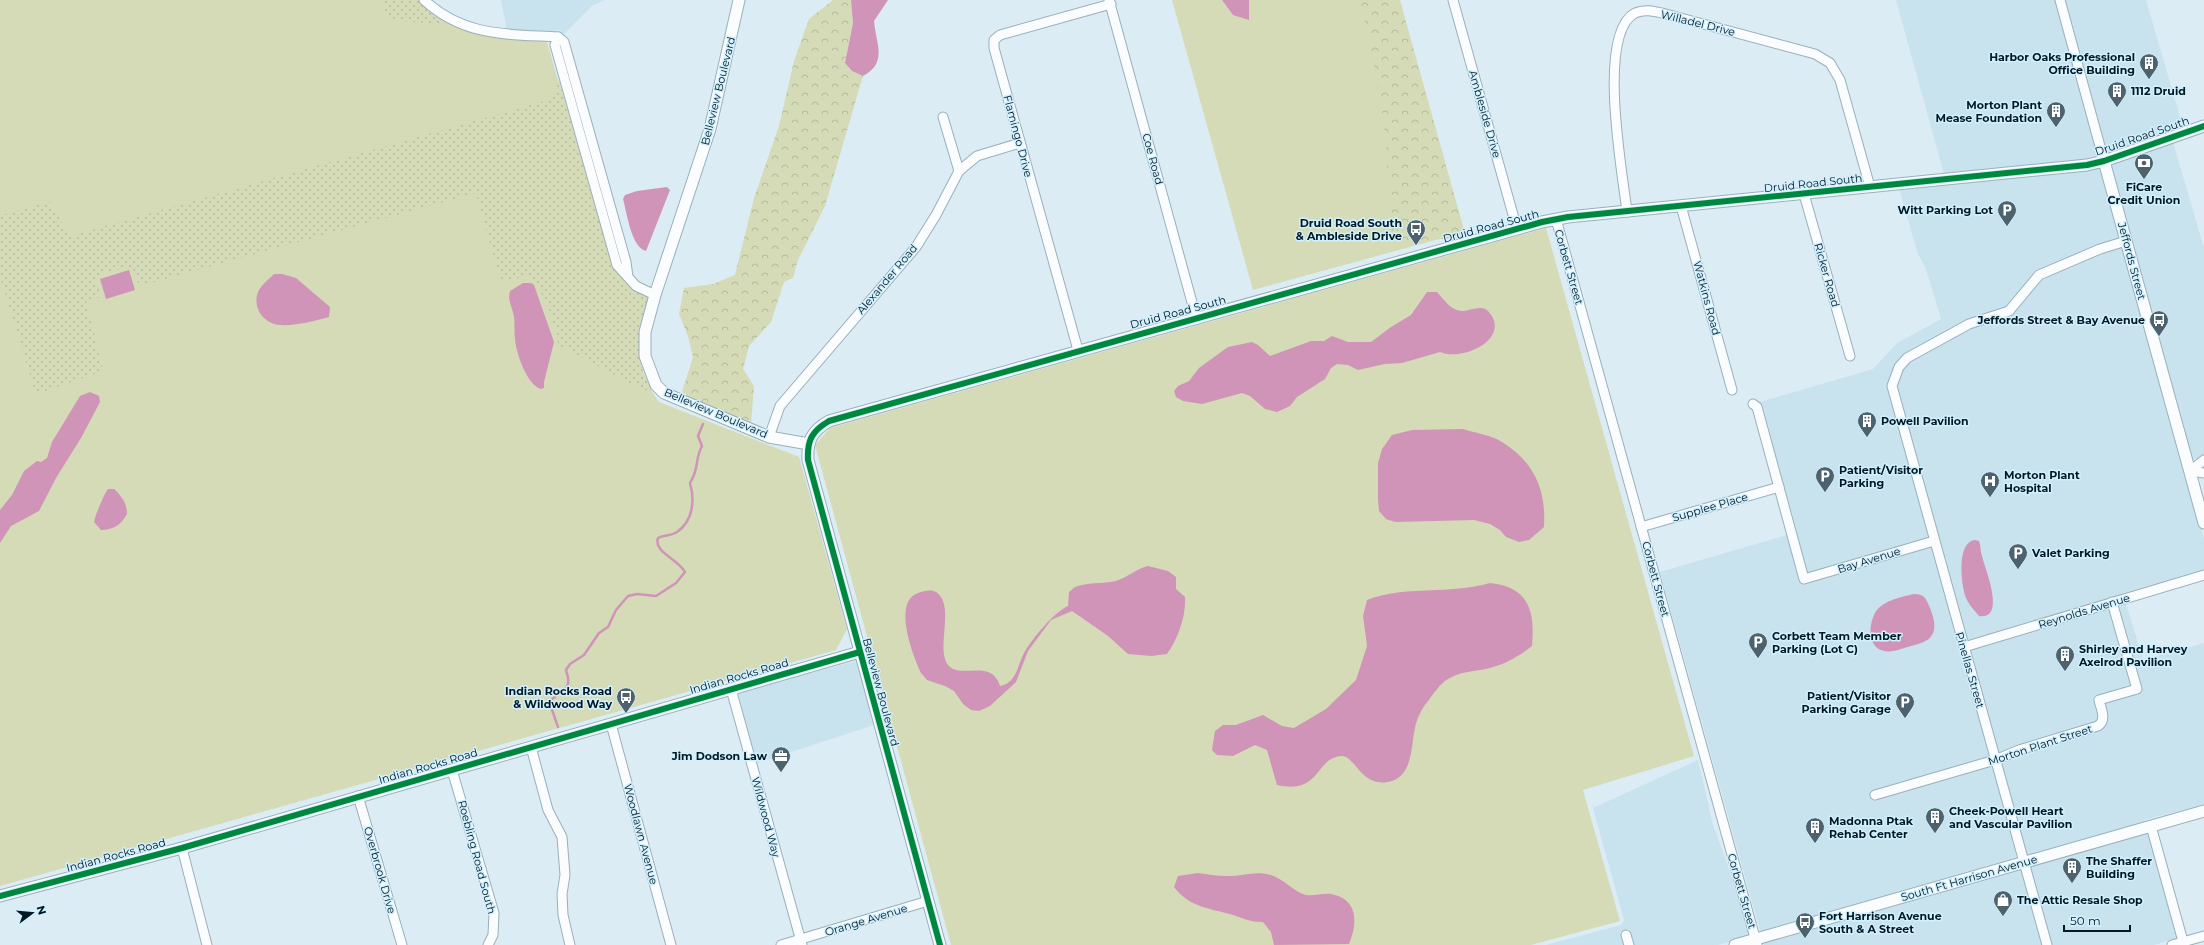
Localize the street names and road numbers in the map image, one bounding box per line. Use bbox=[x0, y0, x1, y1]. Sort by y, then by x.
street label: Willadel Drive bbox=[1659, 7, 1737, 39]
street label: Belleview Boulevard bbox=[698, 35, 738, 147]
street label: Ambleside Drive bbox=[1466, 68, 1504, 160]
street label: Flamingo Drive bbox=[1000, 93, 1036, 179]
street label: Druid Road South bbox=[2093, 113, 2191, 159]
street label: Coe Road bbox=[1139, 132, 1167, 186]
street label: Druid Road South bbox=[1763, 171, 1863, 195]
street label: Druid Road South bbox=[1441, 206, 1541, 246]
street label: Jeffords Street bbox=[2115, 220, 2149, 302]
street label: Corbett Street bbox=[1552, 228, 1587, 307]
street label: Alexander Road bbox=[854, 241, 920, 317]
street label: Ricker Road bbox=[1811, 241, 1843, 309]
street label: Watkins Road bbox=[1690, 259, 1724, 337]
street label: Druid Road South bbox=[1128, 292, 1228, 332]
street label: Belleview Boulevard bbox=[662, 385, 770, 441]
street label: Supplee Place bbox=[1670, 489, 1750, 525]
street label: Corbett Street bbox=[1639, 540, 1673, 619]
street label: Bay Avenue bbox=[1836, 544, 1902, 576]
street label: Reynolds Avenue bbox=[2037, 590, 2132, 632]
street label: Pinellas Street bbox=[1952, 630, 1988, 710]
street label: Belleview Boulevard bbox=[860, 636, 902, 748]
street label: Indian Rocks Road bbox=[688, 655, 790, 697]
street label: Morton Plant Street bbox=[1986, 721, 2094, 768]
street label: Indian Rocks Road bbox=[377, 745, 479, 787]
street label: Wildwood Way bbox=[749, 775, 783, 859]
street label: Woodlawn Avenue bbox=[621, 782, 661, 886]
street label: Roebling Road South bbox=[455, 799, 499, 915]
street label: Overbrook Drive bbox=[361, 825, 399, 915]
street label: Indian Rocks Road bbox=[65, 835, 167, 875]
street label: Corbett Street bbox=[1725, 852, 1760, 931]
street label: South Ft Harrison Avenue bbox=[1899, 852, 2039, 904]
street label: Orange Avenue bbox=[823, 901, 909, 939]

